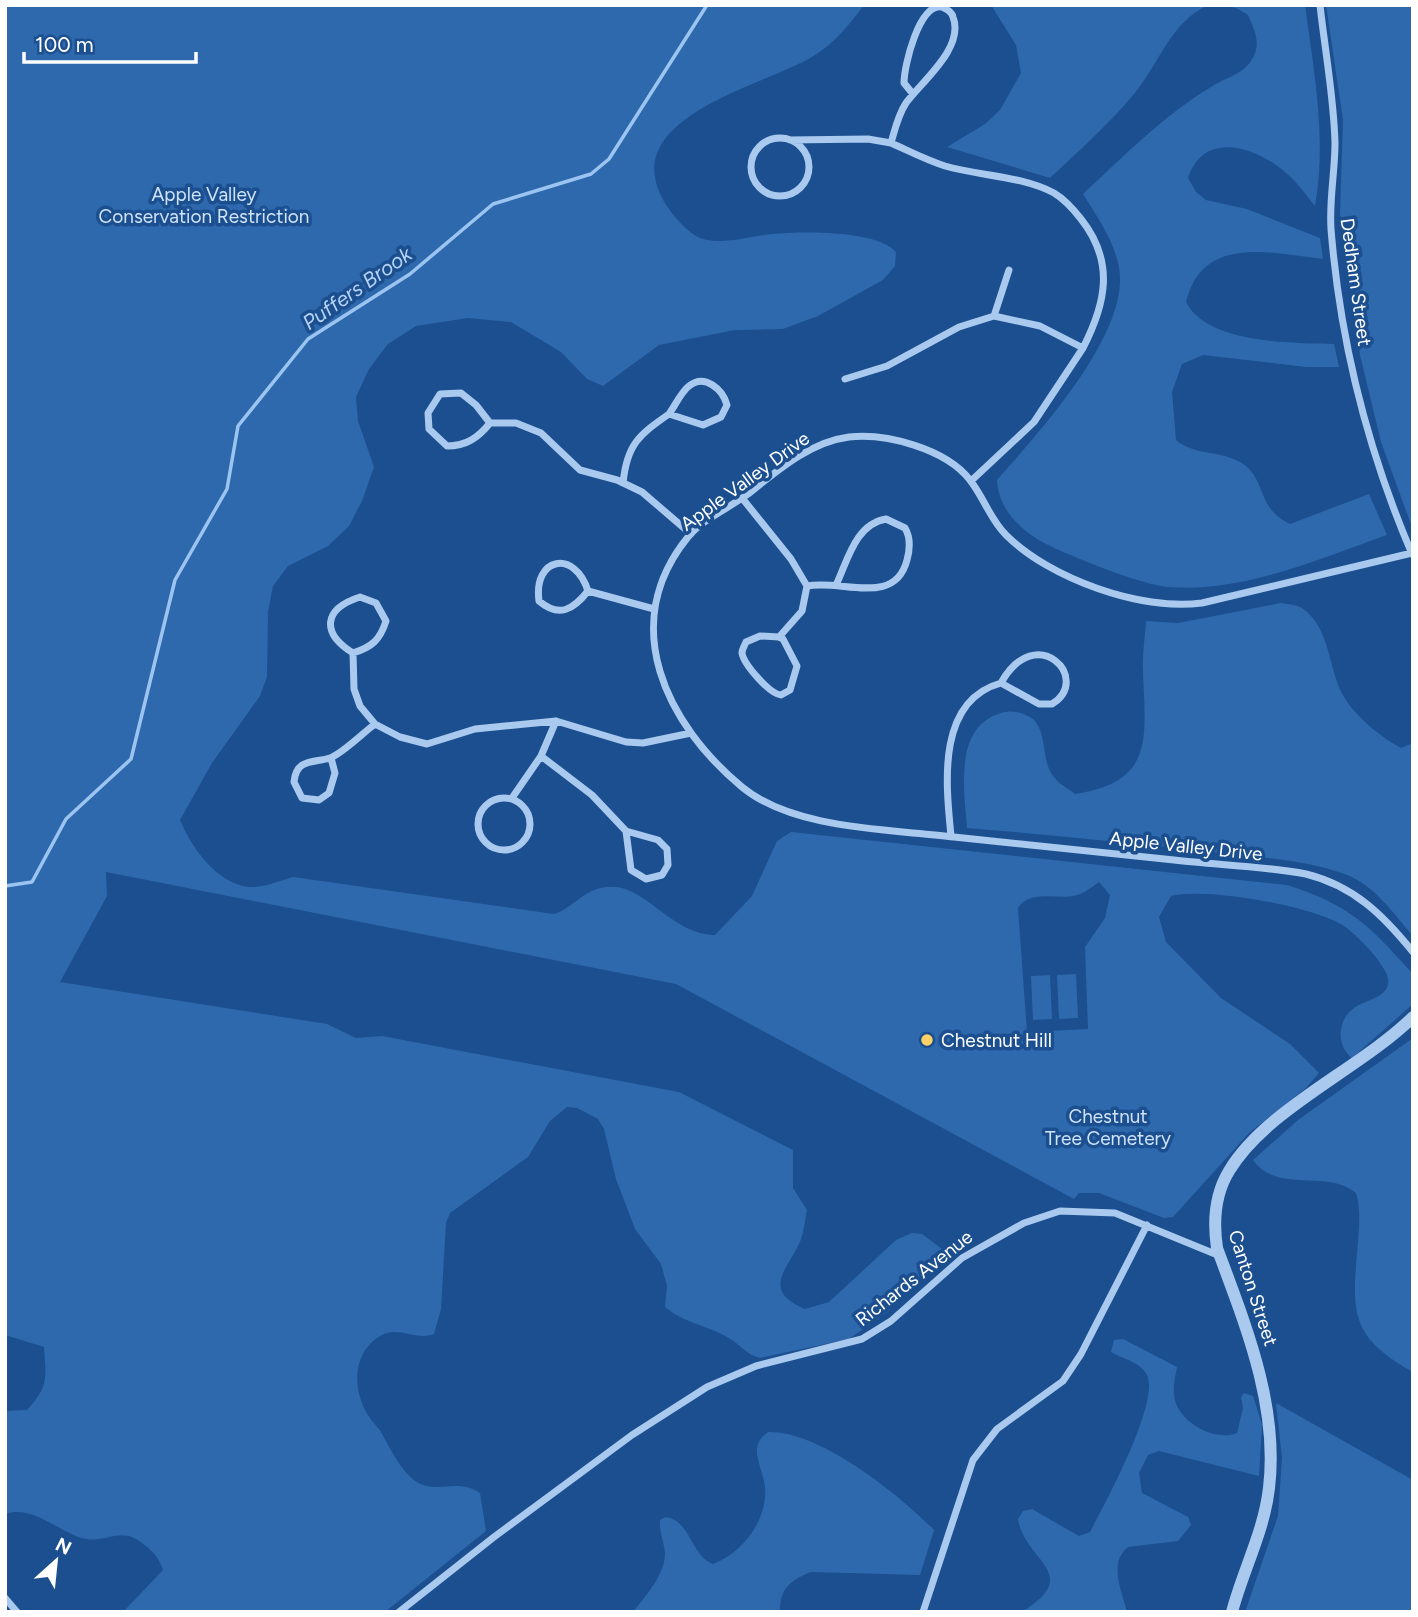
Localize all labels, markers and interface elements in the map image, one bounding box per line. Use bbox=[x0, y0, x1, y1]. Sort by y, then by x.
scale bar bbox=[24, 21, 196, 65]
text: 100 m bbox=[35, 32, 94, 57]
park label: Apple Valley Conservation Restriction bbox=[99, 183, 309, 228]
street label: Dedham Street bbox=[1336, 217, 1376, 347]
water label: Puffers Brook bbox=[298, 241, 417, 335]
street label: Apple Valley Drive bbox=[676, 427, 814, 535]
street label: Apple Valley Drive bbox=[1108, 827, 1264, 865]
place label: Chestnut Hill bbox=[941, 1029, 1052, 1052]
marker: Chestnut Hill bbox=[919, 1032, 935, 1048]
park label: Chestnut Tree Cemetery bbox=[1045, 1105, 1171, 1150]
street label: Richards Avenue bbox=[851, 1225, 977, 1331]
street label: Canton Street bbox=[1223, 1227, 1283, 1349]
north arrow bbox=[21, 1526, 91, 1596]
text: N bbox=[52, 1533, 75, 1560]

